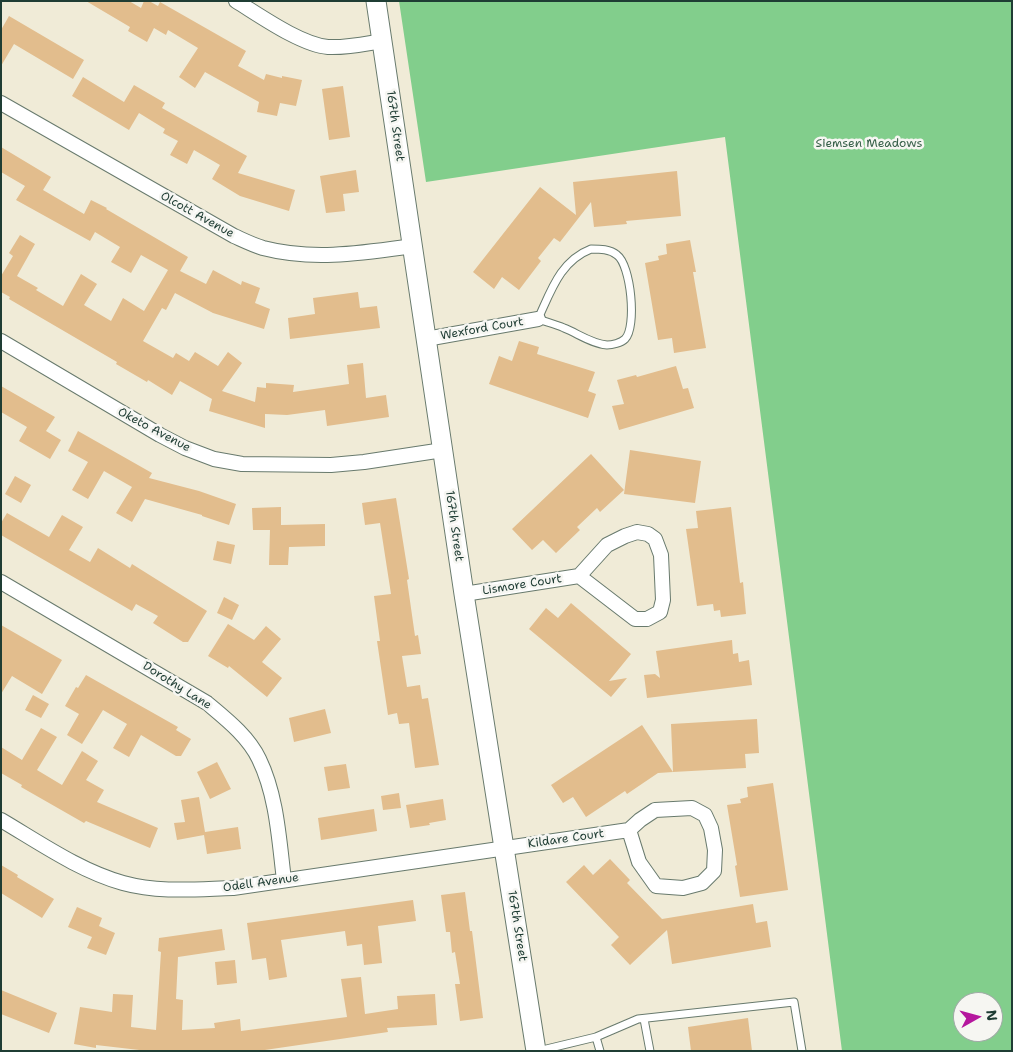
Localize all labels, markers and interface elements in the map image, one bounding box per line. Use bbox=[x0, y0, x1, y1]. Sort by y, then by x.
street label: 167th Street bbox=[383, 89, 407, 163]
park label: Siemsen Meadows bbox=[816, 137, 922, 151]
street label: Olcott Avenue bbox=[158, 189, 236, 241]
street label: Wexford Court bbox=[439, 315, 525, 343]
street label: Oketo Avenue bbox=[115, 405, 193, 455]
street label: 167th Street bbox=[442, 489, 466, 563]
street label: Lismore Court bbox=[481, 572, 563, 598]
street label: Dorothy Lane bbox=[140, 659, 214, 713]
street label: Kildare Court bbox=[527, 827, 605, 851]
street label: Odell Avenue bbox=[222, 871, 300, 895]
street label: 167th Street bbox=[504, 889, 530, 963]
north arrow bbox=[953, 992, 1003, 1042]
text: N bbox=[982, 1009, 1002, 1022]

